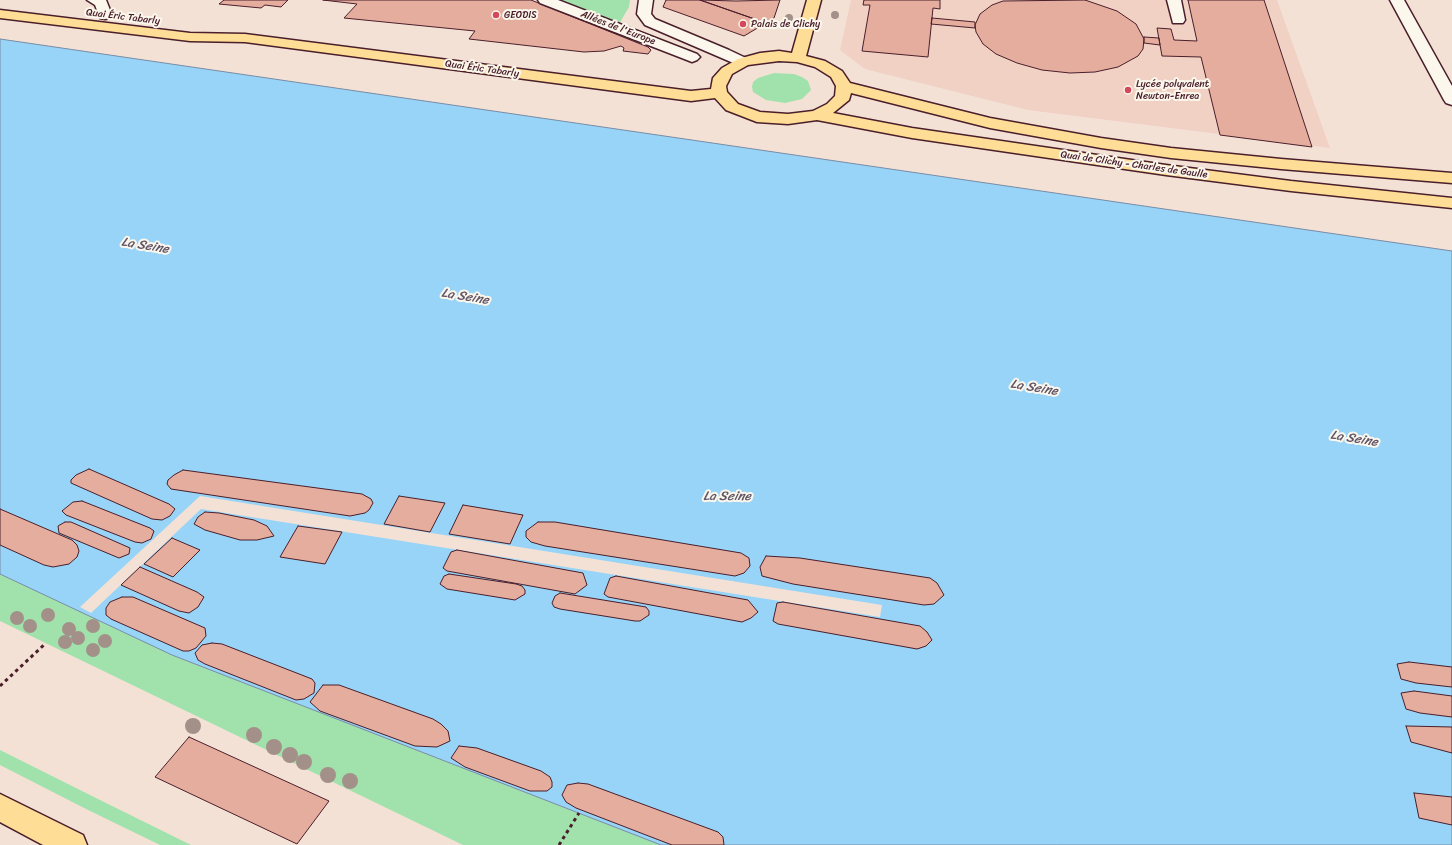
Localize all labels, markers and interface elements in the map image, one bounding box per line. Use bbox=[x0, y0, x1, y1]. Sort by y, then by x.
street label: Quai Éric Tabarly bbox=[85, 7, 161, 27]
street label: Allées de l'Europe bbox=[579, 8, 657, 48]
place label: GEODIS bbox=[504, 9, 537, 21]
marker: GEODIS bbox=[491, 10, 501, 20]
place label: Palais de Clichy bbox=[751, 18, 820, 30]
marker: Palais de Clichy bbox=[738, 19, 748, 29]
street label: Quai Éric Tabarly bbox=[444, 58, 520, 80]
place label: Lycée polyvalent Newton-Enrea bbox=[1136, 78, 1209, 102]
marker: Lycée polyvalent Newton-Enrea bbox=[1123, 85, 1133, 95]
street label: Quai de Clichy - Charles de Gaulle bbox=[1060, 149, 1208, 181]
water label: La Seine bbox=[120, 235, 170, 257]
water label: La Seine bbox=[440, 286, 490, 308]
water label: La Seine bbox=[1009, 377, 1059, 399]
water label: La Seine bbox=[1329, 428, 1379, 450]
water label: La Seine bbox=[703, 489, 751, 505]

